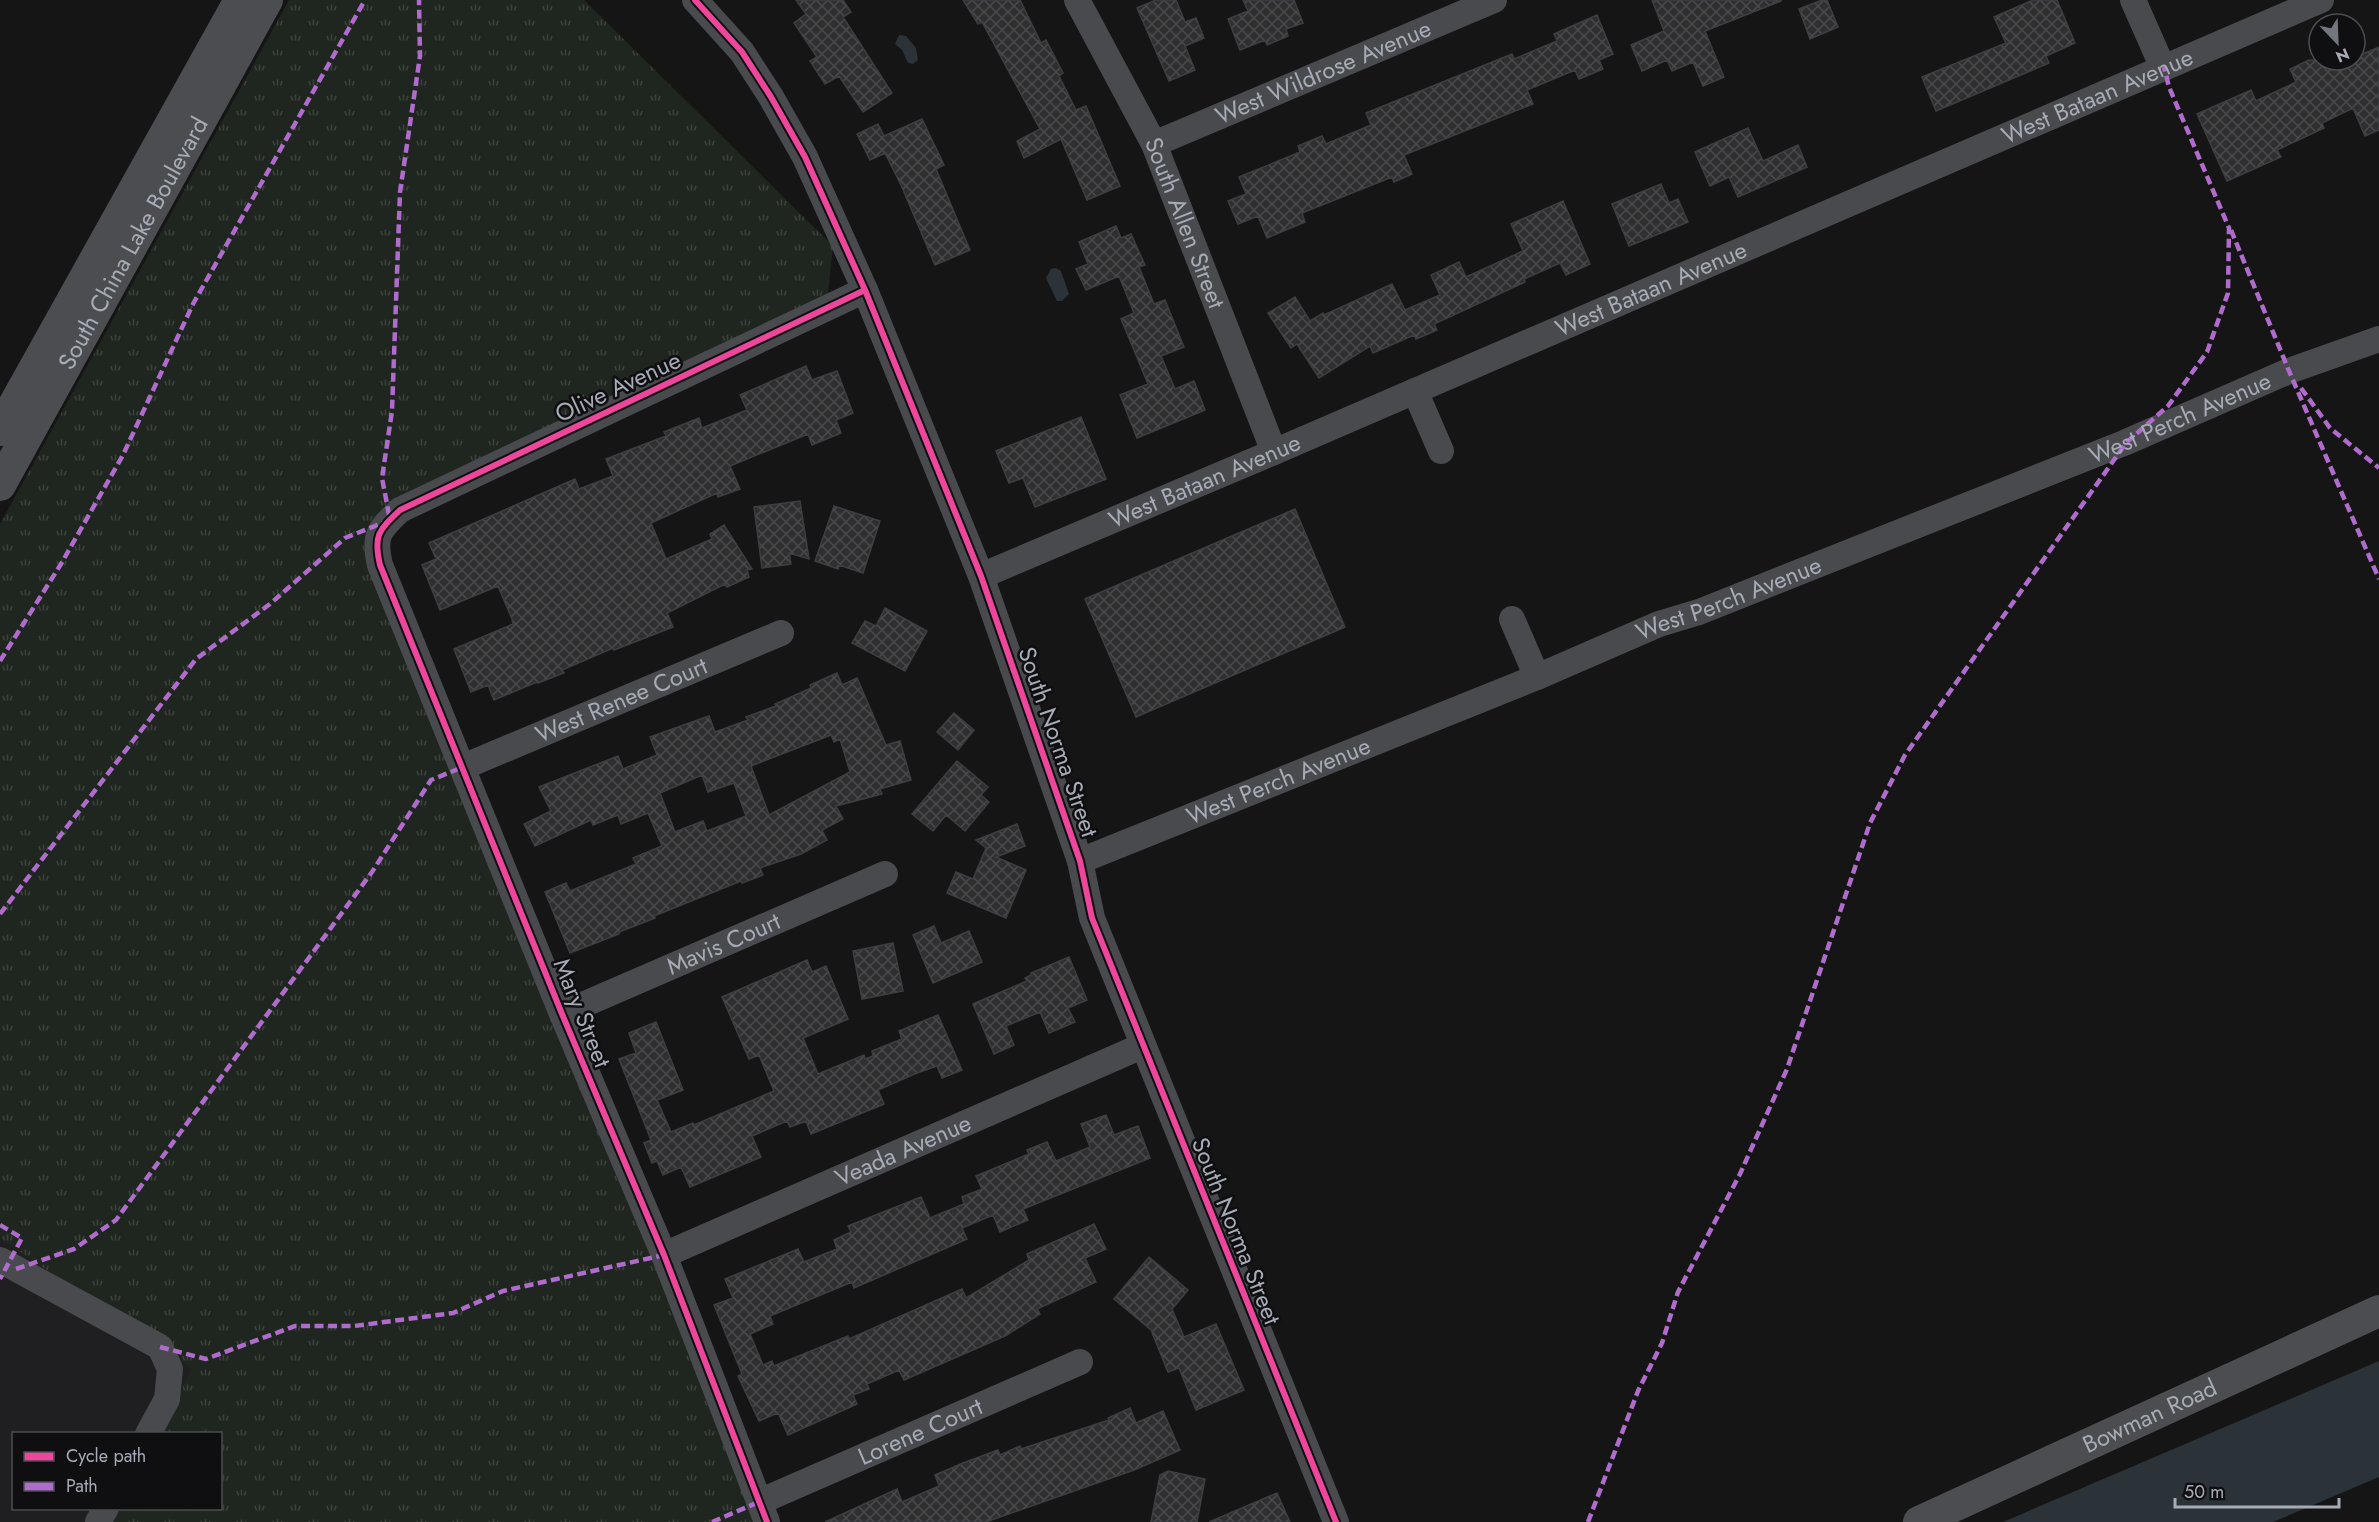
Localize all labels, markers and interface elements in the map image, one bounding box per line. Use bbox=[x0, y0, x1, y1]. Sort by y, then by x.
street label: West Wildrose Avenue bbox=[1210, 11, 1436, 133]
north arrow bbox=[2307, 12, 2367, 72]
street label: West Bataan Avenue bbox=[1996, 39, 2198, 153]
text: N bbox=[2332, 42, 2353, 68]
street label: South China Lake Boulevard bbox=[49, 110, 216, 376]
street label: South Allen Street bbox=[1136, 132, 1234, 314]
street label: West Bataan Avenue bbox=[1550, 232, 1752, 345]
street label: Olive Avenue bbox=[549, 342, 686, 431]
street label: West Perch Avenue bbox=[2083, 363, 2277, 472]
street label: West Bataan Avenue bbox=[1103, 425, 1306, 537]
street label: West Perch Avenue bbox=[1630, 547, 1826, 649]
street label: South Norma Street bbox=[1010, 642, 1108, 842]
street label: West Renee Court bbox=[530, 648, 713, 751]
street label: West Perch Avenue bbox=[1181, 728, 1376, 833]
street label: Mavis Court bbox=[661, 903, 786, 984]
street label: Mary Street bbox=[545, 953, 620, 1073]
street label: Veada Avenue bbox=[829, 1105, 976, 1195]
street label: South Norma Street bbox=[1183, 1132, 1290, 1330]
street label: Bowman Road bbox=[2077, 1370, 2223, 1462]
street label: Lorene Court bbox=[852, 1389, 988, 1474]
legend bbox=[12, 1432, 222, 1510]
text: Cycle path bbox=[66, 1443, 146, 1469]
scale bar bbox=[2175, 1471, 2338, 1509]
text: Path bbox=[66, 1473, 98, 1499]
text: 50 m bbox=[2184, 1479, 2224, 1505]

